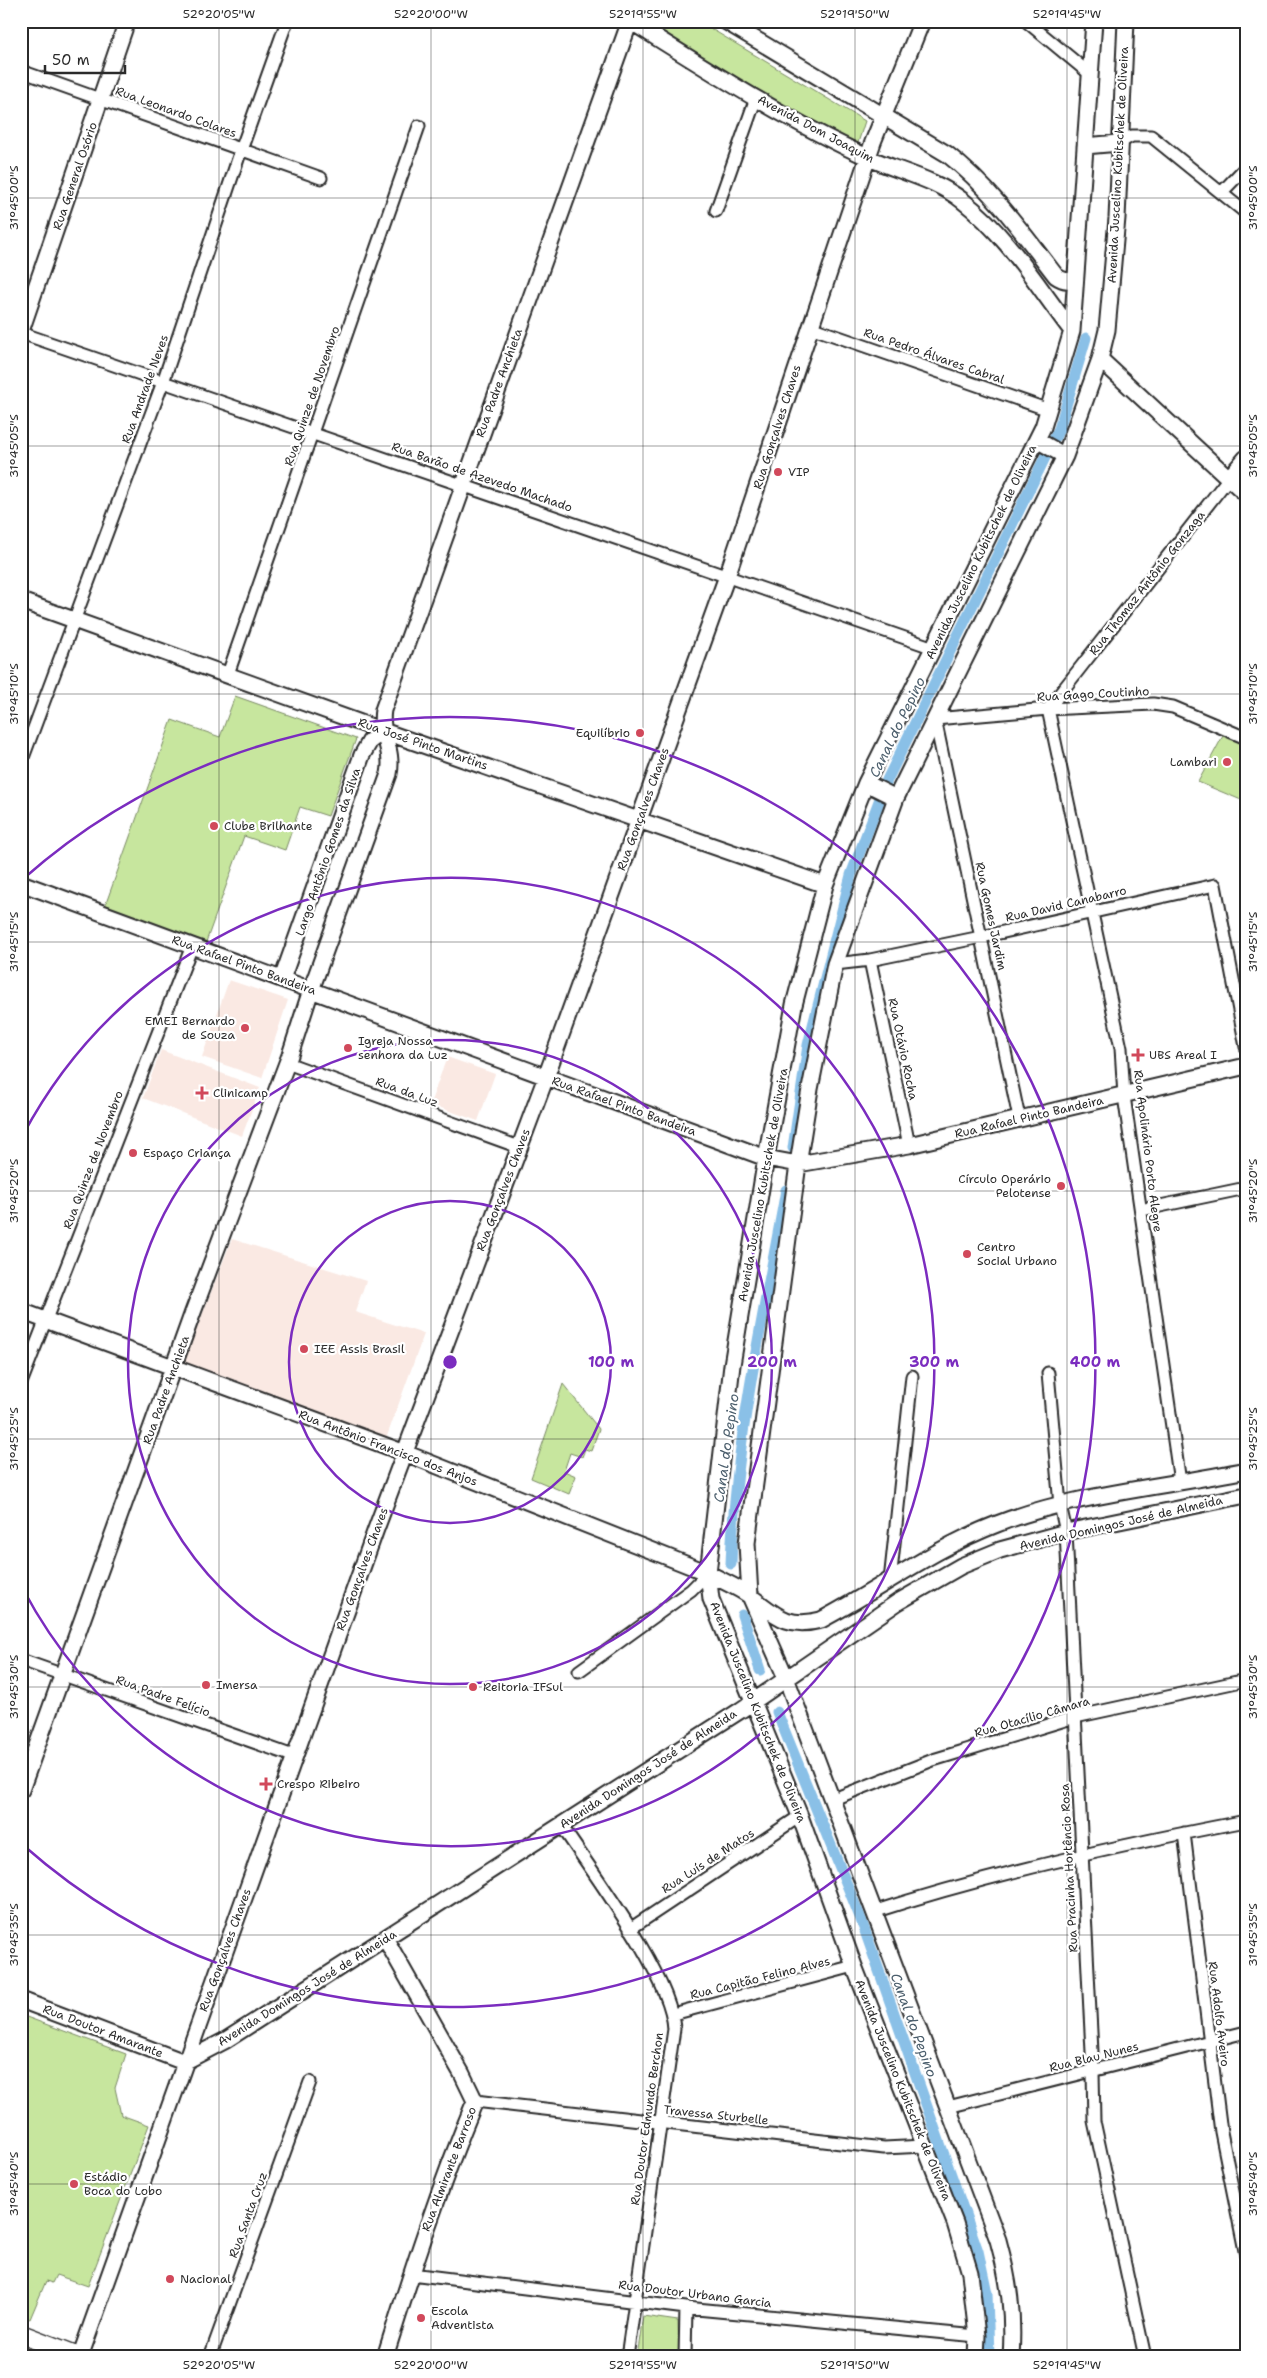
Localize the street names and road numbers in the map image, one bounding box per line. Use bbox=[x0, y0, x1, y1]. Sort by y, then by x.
street label: Avenida Juscelino Kubitschek de Oliveira bbox=[1104, 46, 1132, 284]
street label: Rua Leonardo Colares bbox=[113, 83, 239, 141]
street label: Avenida Dom Joaquim bbox=[755, 91, 877, 167]
street label: Rua General Osório bbox=[49, 120, 101, 232]
street label: Rua Quinze de Novembro bbox=[280, 324, 344, 468]
street label: Rua Pedro Álvares Cabral bbox=[861, 324, 1007, 388]
street label: Rua Padre Anchieta bbox=[472, 326, 526, 440]
street label: Rua Andrade Neves bbox=[118, 332, 172, 446]
street label: Rua Gonçalves Chaves bbox=[749, 363, 805, 491]
street label: Rua Barão de Azevedo Machado bbox=[389, 438, 575, 516]
street label: Avenida Juscelino Kubitschek de Oliveira bbox=[922, 441, 1040, 662]
street label: Rua Thomaz Antônio Gonzaga bbox=[1086, 507, 1209, 659]
street label: Rua Gago Coutinho bbox=[1036, 683, 1150, 705]
street label: Rua José Pinto Martins bbox=[356, 714, 490, 774]
street label: Rua Gonçalves Chaves bbox=[613, 745, 673, 873]
street label: Largo Antônio Gomes da Silva bbox=[292, 765, 364, 938]
street label: Rua Gomes Jardim bbox=[972, 860, 1010, 972]
street label: Rua David Canabarro bbox=[1004, 882, 1128, 926]
street label: Rua Rafael Pinto Bandeira bbox=[170, 931, 319, 999]
street label: Rua Otávio Rocha bbox=[884, 997, 922, 1102]
street label: Avenida Juscelino Kubitschek de Oliveira bbox=[735, 1066, 792, 1303]
street label: Rua Apolinário Porto Alegre bbox=[1130, 1069, 1166, 1233]
street label: Rua Rafael Pinto Bandeira bbox=[550, 1072, 699, 1140]
street label: Rua da Luz bbox=[373, 1073, 441, 1111]
street label: Rua Quinze de Novembro bbox=[59, 1088, 127, 1232]
street label: Rua Rafael Pinto Bandeira bbox=[953, 1092, 1106, 1142]
street label: Rua Gonçalves Chaves bbox=[472, 1126, 534, 1253]
street label: Rua Padre Anchieta bbox=[139, 1333, 193, 1447]
street label: Rua Antônio Francisco dos Anjos bbox=[296, 1406, 480, 1490]
street label: Avenida Domingos José de Almeida bbox=[1018, 1492, 1225, 1554]
street label: Rua Gonçalves Chaves bbox=[332, 1505, 392, 1633]
street label: Avenida Juscelino Kubitschek de Oliveira bbox=[706, 1599, 810, 1825]
street label: Rua Padre Felício bbox=[114, 1672, 212, 1720]
street label: Rua Otacílio Câmara bbox=[972, 1693, 1092, 1741]
street label: Avenida Domingos José de Almeida bbox=[556, 1705, 740, 1832]
street label: Rua Pracinha Hortêncio Rosa bbox=[1057, 1783, 1081, 1953]
street label: Rua Luís de Matos bbox=[659, 1825, 758, 1897]
street label: Rua Gonçalves Chaves bbox=[195, 1886, 255, 2014]
street label: Avenida Domingos José de Almeida bbox=[215, 1926, 400, 2050]
street label: Rua Capitão Felino Alves bbox=[688, 1953, 832, 2003]
street label: Rua Adolfo Aveiro bbox=[1205, 1961, 1233, 2067]
street label: Avenida Juscelino Kubitschek de Oliveira bbox=[851, 1977, 955, 2203]
street label: Rua Doutor Amarante bbox=[41, 2001, 166, 2061]
street label: Rua Doutor Edmundo Berchon bbox=[627, 2032, 667, 2206]
street label: Rua Blau Nunes bbox=[1048, 2038, 1140, 2076]
street label: Travessa Sturbelle bbox=[663, 2102, 769, 2128]
street label: Rua Almirante Barroso bbox=[418, 2104, 480, 2234]
street label: Rua Santa Cruz bbox=[225, 2170, 271, 2260]
street label: Rua Doutor Urbano Garcia bbox=[618, 2277, 773, 2311]

